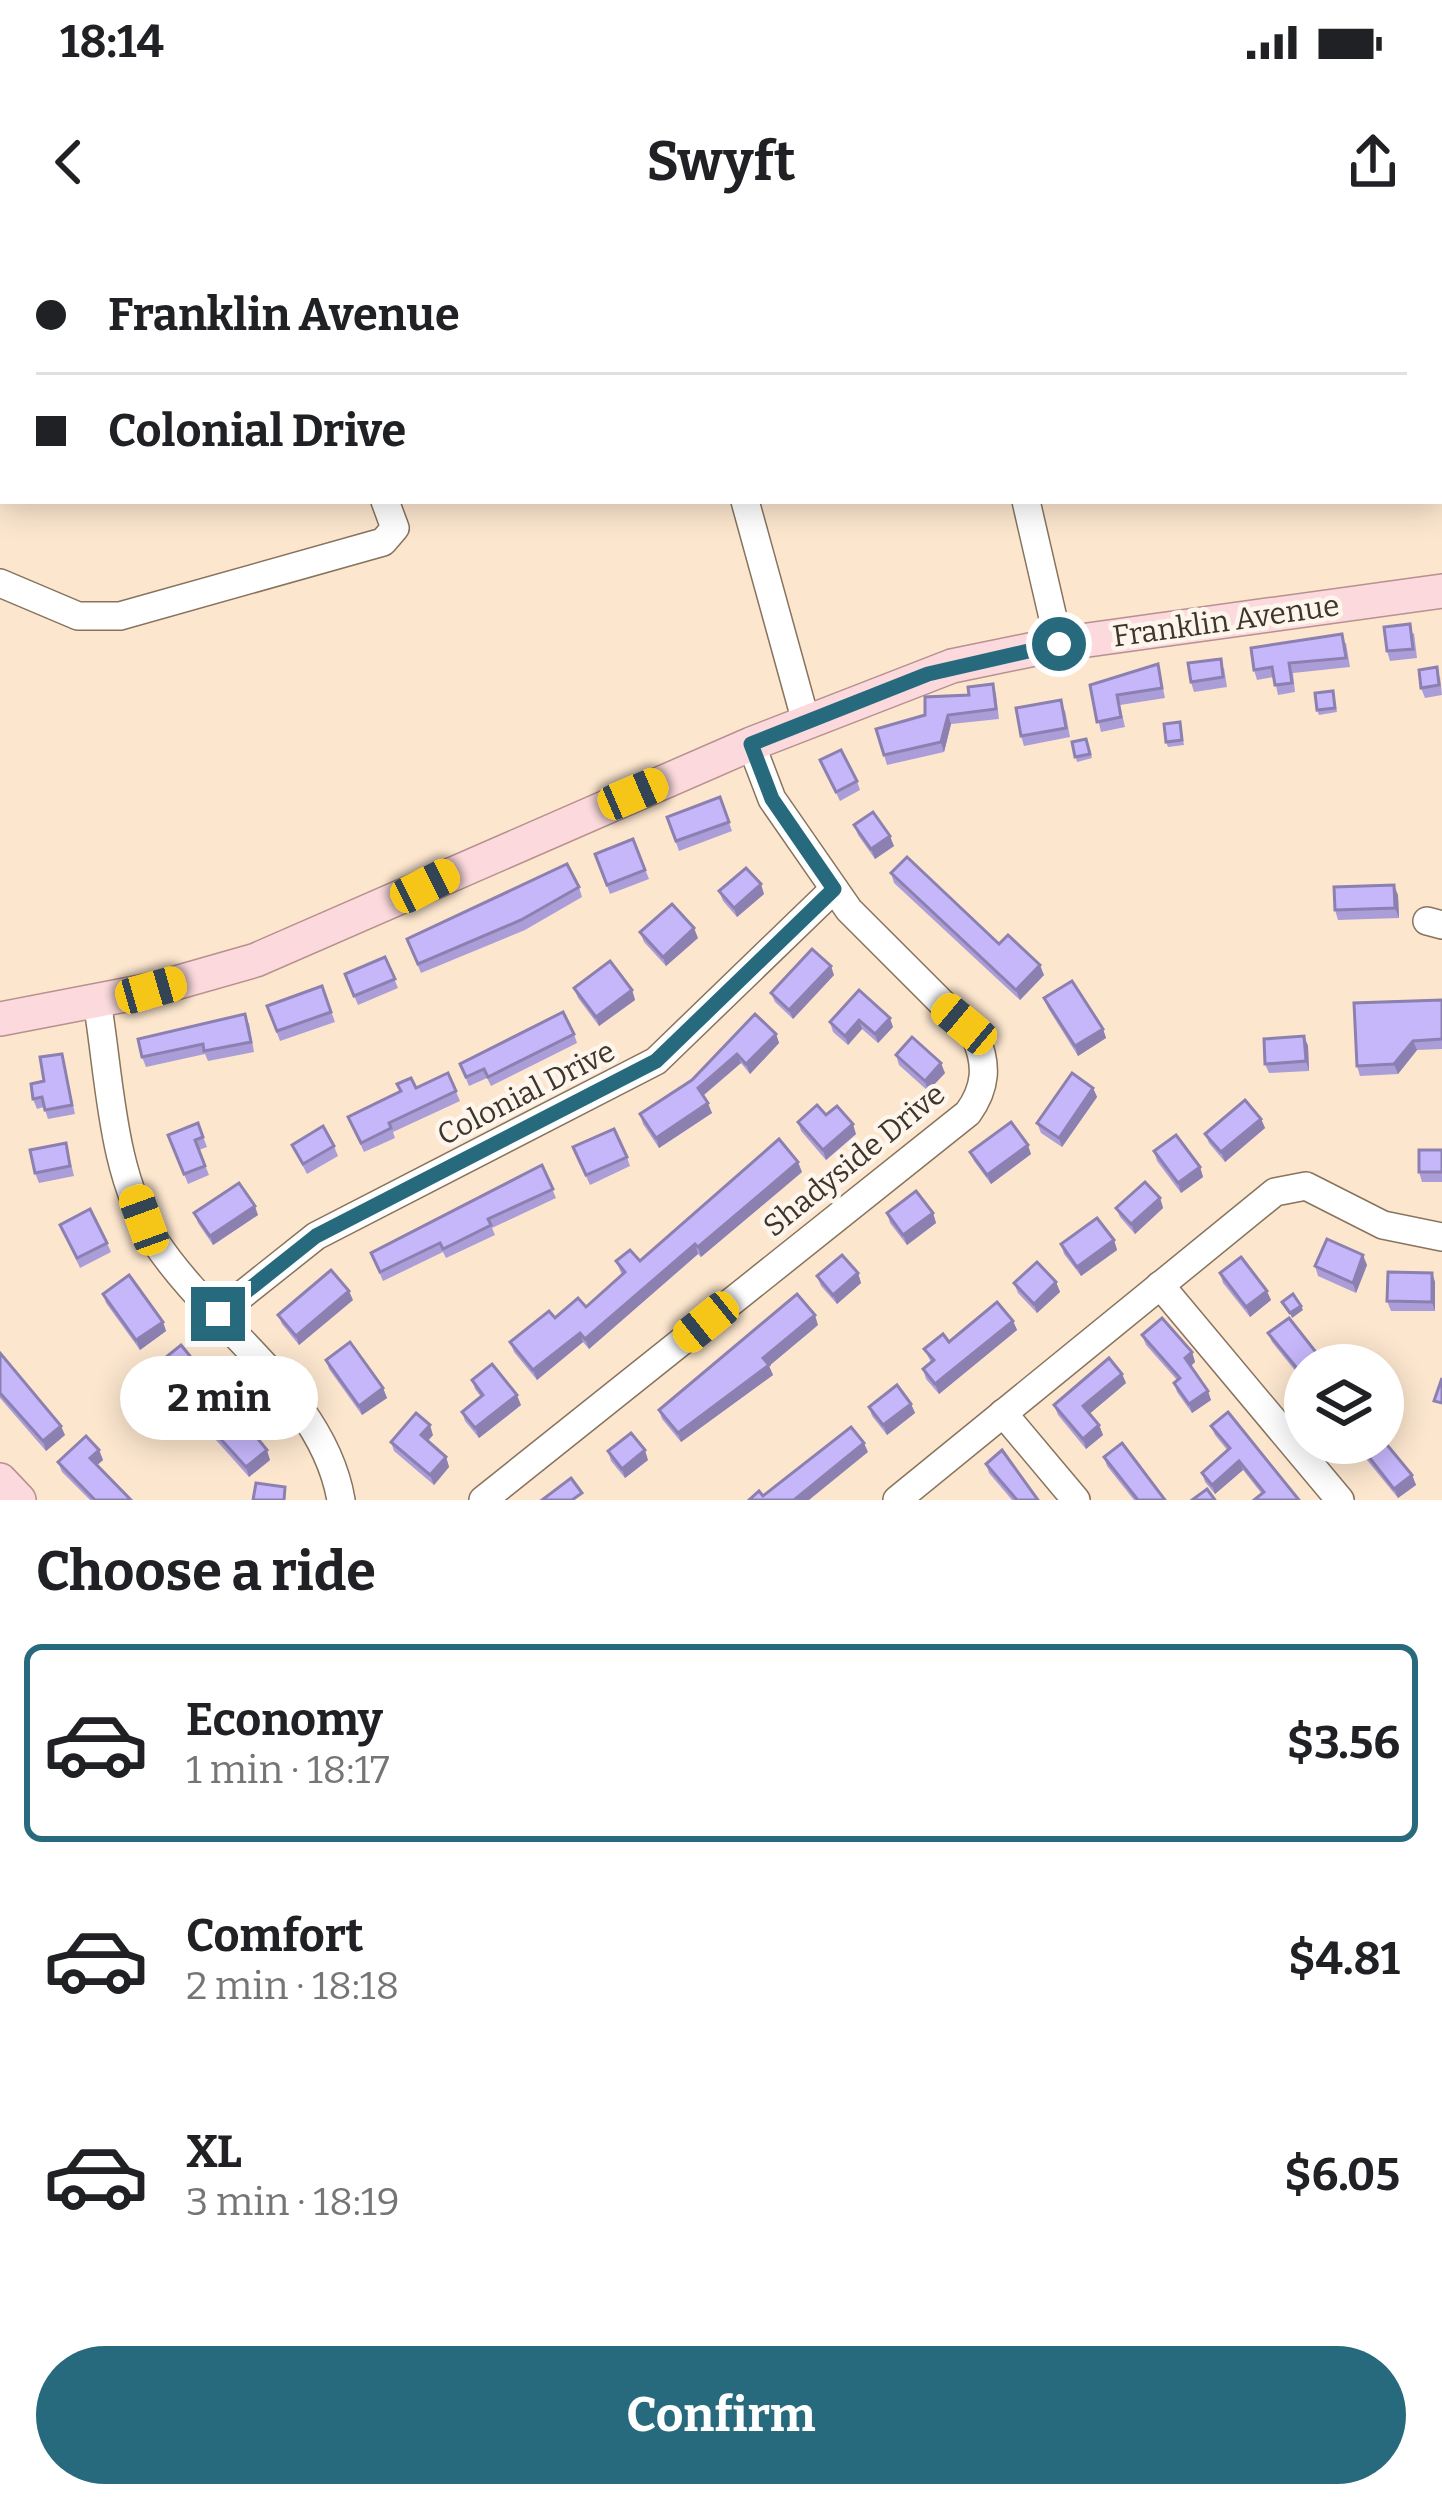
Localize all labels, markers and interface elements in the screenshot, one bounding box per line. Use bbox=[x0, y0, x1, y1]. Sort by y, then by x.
text: 18:14 bbox=[60, 15, 164, 69]
icon: back bbox=[36, 129, 102, 195]
icon: share bbox=[1340, 129, 1406, 195]
text: Swyft bbox=[647, 130, 796, 194]
text: Franklin Avenue bbox=[108, 288, 460, 342]
text: Colonial Drive bbox=[108, 404, 406, 458]
street label: Franklin Avenue bbox=[1110, 587, 1342, 655]
route start bbox=[1032, 617, 1086, 671]
car bbox=[593, 763, 673, 825]
car bbox=[385, 854, 465, 918]
car bbox=[111, 963, 191, 1017]
car bbox=[925, 987, 1003, 1061]
street label: Colonial Drive bbox=[431, 1033, 621, 1153]
street label: Shadyside Drive bbox=[756, 1076, 952, 1244]
car bbox=[115, 1180, 173, 1260]
car bbox=[667, 1285, 745, 1359]
route end bbox=[191, 1287, 245, 1341]
map controls bbox=[1284, 1344, 1404, 1464]
button: layers bbox=[1284, 1344, 1404, 1464]
callout: 2 min bbox=[119, 1356, 317, 1440]
text: 2 min bbox=[167, 1375, 271, 1421]
text: Choose a ride bbox=[36, 1540, 376, 1604]
icon: car bbox=[42, 1689, 150, 1797]
text: Economy bbox=[186, 1693, 383, 1747]
text: $3.56 bbox=[1287, 1716, 1400, 1770]
text: 1 min · 18:17 bbox=[186, 1747, 390, 1793]
icon: car bbox=[42, 1905, 150, 2013]
text: Comfort bbox=[186, 1909, 364, 1963]
text: $4.81 bbox=[1288, 1932, 1400, 1986]
text: 2 min · 18:18 bbox=[186, 1963, 399, 2009]
icon: car bbox=[42, 2121, 150, 2229]
text: XL bbox=[186, 2125, 242, 2179]
text: $6.05 bbox=[1284, 2148, 1400, 2202]
text: 3 min · 18:19 bbox=[186, 2179, 400, 2225]
button: Confirm bbox=[36, 2346, 1406, 2484]

